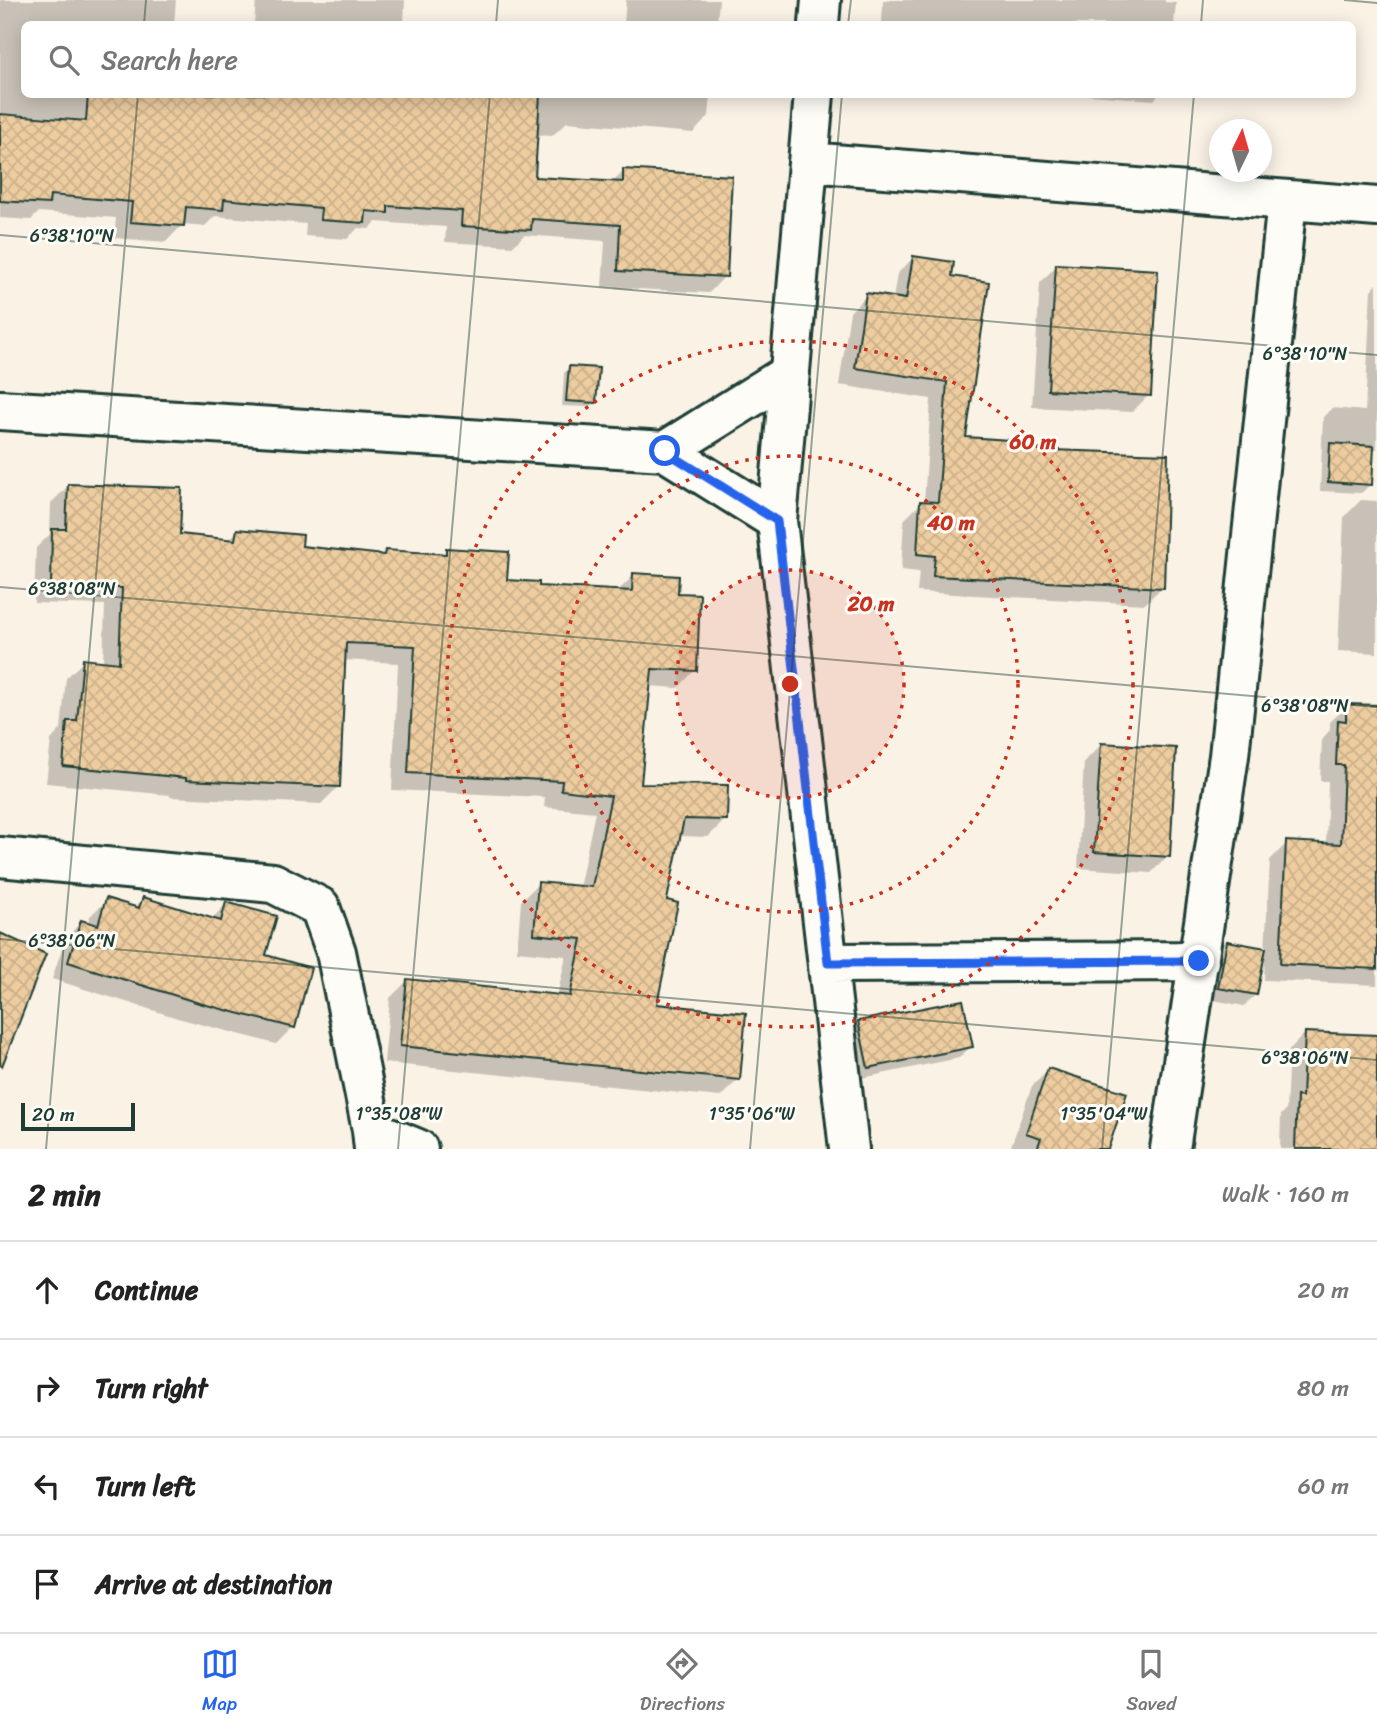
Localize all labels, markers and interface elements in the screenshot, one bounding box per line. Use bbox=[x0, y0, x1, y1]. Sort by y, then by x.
search box bbox=[21, 21, 1356, 98]
text: Search here bbox=[101, 37, 238, 83]
icon: search bbox=[45, 41, 83, 79]
north arrow bbox=[1209, 119, 1272, 182]
text: 6°38'10"N bbox=[30, 220, 115, 252]
text: 6°38'10"N bbox=[1263, 338, 1348, 370]
text: 60 m bbox=[1009, 423, 1057, 461]
route start bbox=[649, 435, 680, 466]
text: 40 m bbox=[926, 504, 976, 542]
text: 6°38'08"N bbox=[28, 573, 116, 605]
text: 20 m bbox=[847, 585, 895, 623]
centre of rings bbox=[778, 672, 802, 696]
text: 6°38'08"N bbox=[1261, 690, 1349, 722]
text: 6°38'06"N bbox=[29, 925, 116, 957]
route end bbox=[1183, 945, 1214, 976]
text: 6°38'06"N bbox=[1262, 1042, 1349, 1074]
text: 20 m bbox=[32, 1098, 75, 1131]
text: 1°35'08"W bbox=[356, 1098, 443, 1130]
text: 1°35'06"W bbox=[709, 1098, 796, 1130]
text: 1°35'04"W bbox=[1061, 1098, 1149, 1130]
scale bar bbox=[21, 1100, 135, 1132]
text: 2 min bbox=[28, 1168, 101, 1222]
text: Walk · 160 m bbox=[1222, 1174, 1349, 1215]
text: Continue bbox=[95, 1267, 198, 1313]
text: 20 m bbox=[1298, 1270, 1349, 1311]
icon: ahead bbox=[28, 1271, 66, 1309]
text: Turn right bbox=[95, 1365, 208, 1411]
text: 80 m bbox=[1297, 1368, 1349, 1409]
icon: right bbox=[28, 1369, 66, 1407]
text: Turn left bbox=[95, 1463, 195, 1509]
text: 60 m bbox=[1298, 1466, 1349, 1507]
icon: left bbox=[28, 1467, 66, 1505]
text: Arrive at destination bbox=[95, 1561, 332, 1607]
icon: arrive bbox=[28, 1565, 66, 1603]
tab: Map bbox=[201, 1645, 239, 1720]
tab: Directions bbox=[640, 1645, 725, 1720]
tab: Saved bbox=[1126, 1645, 1176, 1720]

